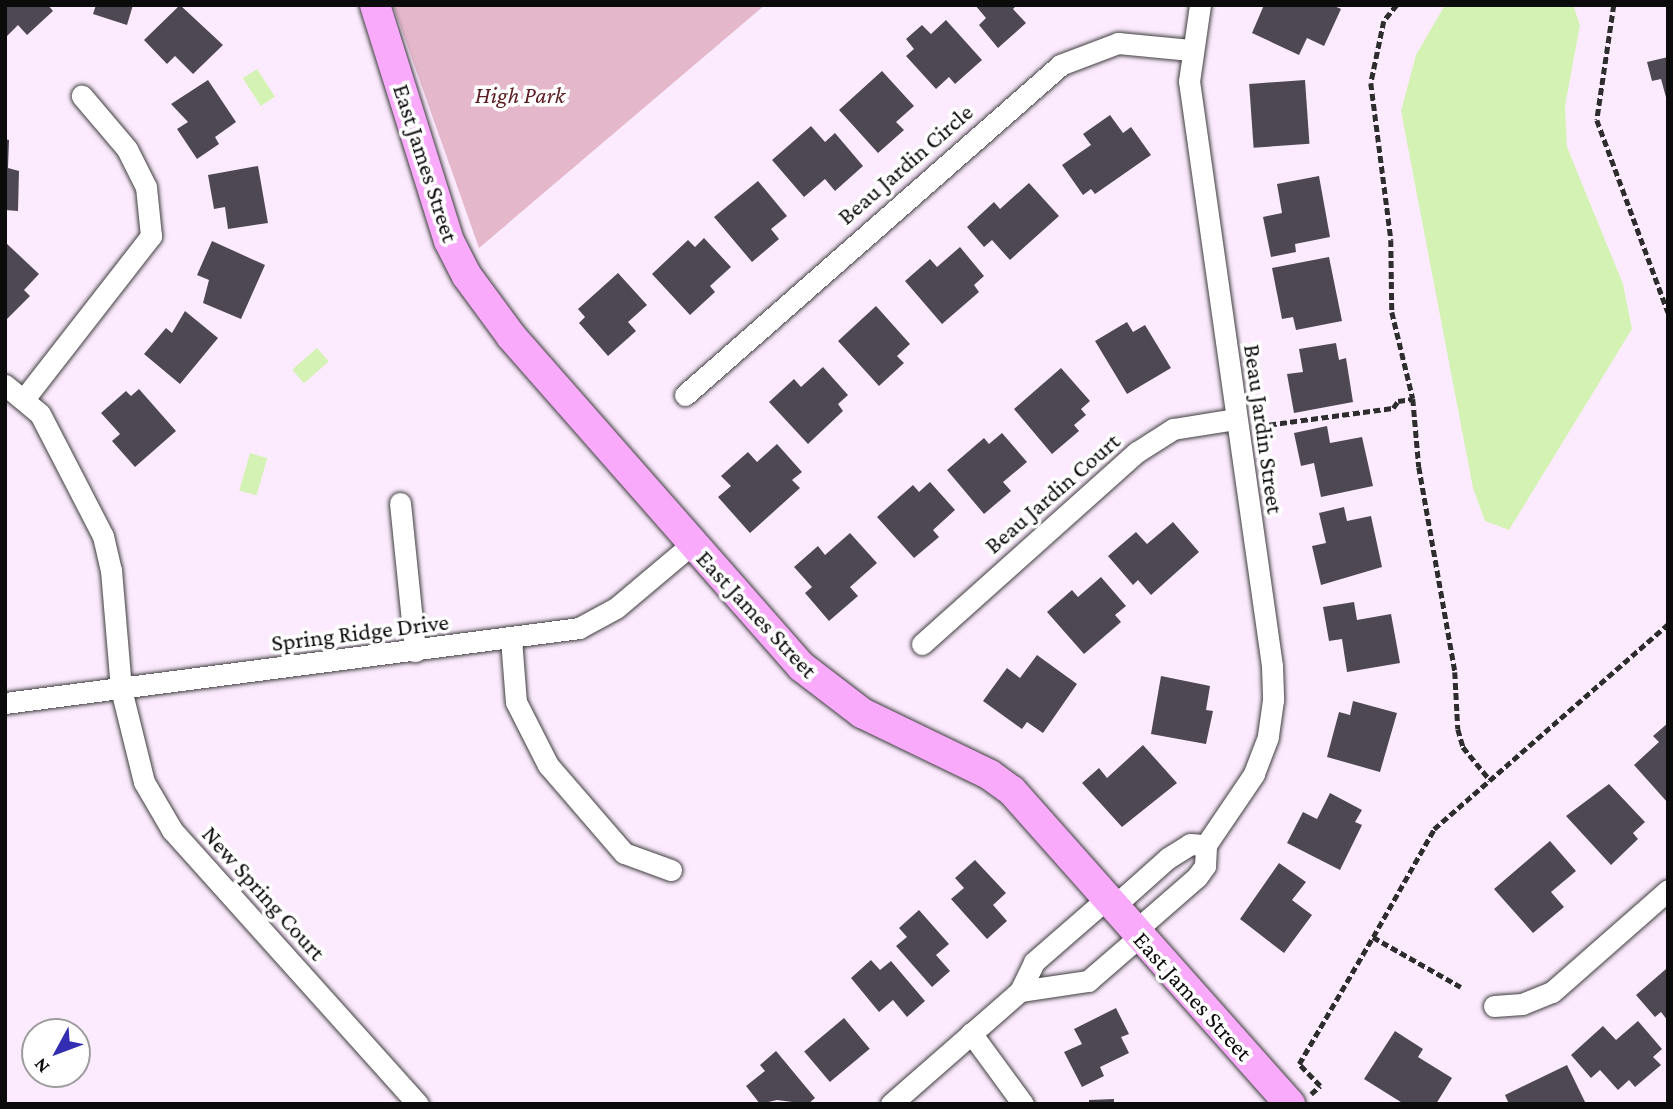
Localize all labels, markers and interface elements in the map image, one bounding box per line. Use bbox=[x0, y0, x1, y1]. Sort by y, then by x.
street label: East James Street bbox=[387, 80, 465, 246]
park label: High Park bbox=[475, 81, 565, 109]
street label: Beau Jardin Circle bbox=[832, 97, 978, 231]
street label: Beau Jardin Street bbox=[1238, 342, 1290, 516]
street label: Beau Jardin Court bbox=[979, 426, 1125, 560]
street label: East James Street bbox=[690, 544, 824, 684]
street label: Spring Ridge Drive bbox=[270, 607, 450, 657]
street label: New Spring Court bbox=[196, 820, 332, 966]
street label: East James Street bbox=[1127, 925, 1259, 1067]
north arrow bbox=[21, 1018, 91, 1088]
text: N bbox=[29, 1054, 53, 1078]

